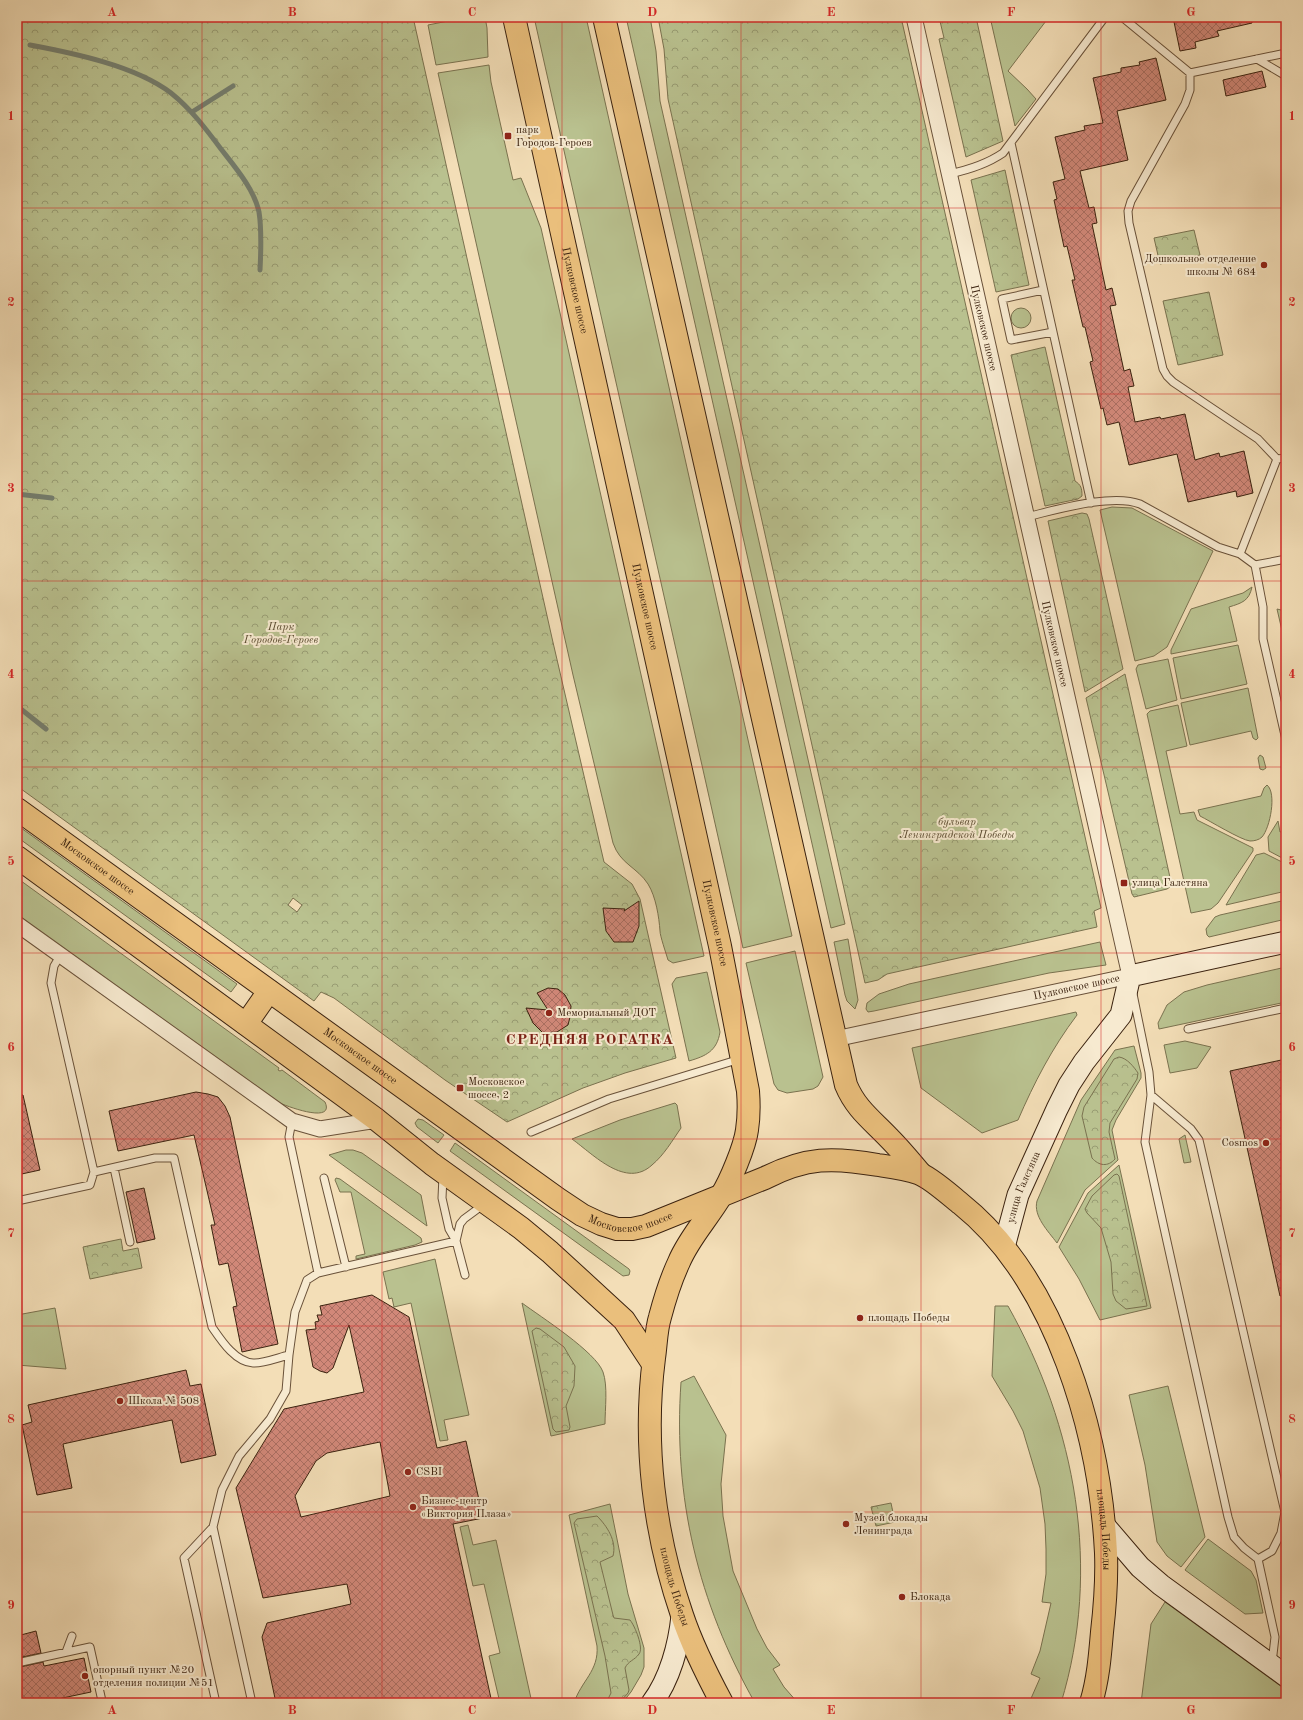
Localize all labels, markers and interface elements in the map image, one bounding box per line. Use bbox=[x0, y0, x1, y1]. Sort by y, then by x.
text: A bbox=[107, 6, 117, 19]
text: B bbox=[287, 6, 297, 19]
text: C bbox=[468, 6, 476, 19]
text: D bbox=[647, 6, 657, 19]
text: E bbox=[827, 6, 836, 19]
text: F bbox=[1007, 6, 1016, 19]
text: G bbox=[1186, 6, 1196, 19]
text: 1 bbox=[7, 110, 15, 123]
text: 1 bbox=[1288, 110, 1296, 123]
place label: парк Городов-Героев bbox=[516, 125, 592, 149]
marker: парк Городов-Героев bbox=[503, 131, 513, 141]
street label: Пулковское шоссе bbox=[560, 246, 590, 335]
place label: Дошкольное отделение школы № 684 bbox=[1145, 254, 1256, 278]
marker: Дошкольное отделение школы № 684 bbox=[1259, 260, 1269, 270]
street label: Пулковское шоссе bbox=[968, 284, 998, 372]
text: 2 bbox=[7, 296, 15, 309]
text: 2 bbox=[1288, 296, 1296, 309]
text: 3 bbox=[7, 482, 15, 495]
text: 3 bbox=[1288, 482, 1296, 495]
street label: Пулковское шоссе bbox=[630, 562, 660, 651]
street label: Пулковское шоссе bbox=[1039, 600, 1069, 688]
park label: Парк Городов-Героев bbox=[243, 622, 319, 646]
text: 4 bbox=[7, 668, 15, 681]
text: 4 bbox=[1288, 668, 1296, 681]
park label: бульвар Ленинградской Победы bbox=[899, 817, 1015, 841]
street label: Московское шоссе bbox=[58, 837, 136, 897]
text: 5 bbox=[7, 855, 15, 868]
text: 5 bbox=[1288, 855, 1296, 868]
marker: улица Галстяна bbox=[1119, 878, 1129, 888]
place label: улица Галстяна bbox=[1132, 878, 1208, 889]
street label: Пулковское шоссе bbox=[700, 879, 729, 967]
street label: Пулковское шоссе bbox=[1032, 973, 1121, 1002]
marker: Мемориальный ДОТ bbox=[544, 1008, 554, 1018]
place label: Мемориальный ДОТ bbox=[557, 1008, 656, 1019]
street label: Московское шоссе bbox=[321, 1026, 399, 1087]
district label: СРЕДНЯЯ РОГАТКА bbox=[506, 1033, 674, 1048]
text: 6 bbox=[7, 1041, 15, 1054]
text: 6 bbox=[1288, 1041, 1296, 1054]
place label: Московское шоссе, 2 bbox=[468, 1077, 525, 1101]
marker: Московское шоссе, 2 bbox=[455, 1083, 465, 1093]
place label: Cosmos bbox=[1221, 1138, 1258, 1149]
marker: Cosmos bbox=[1261, 1138, 1271, 1148]
street label: улица Галстяна bbox=[1005, 1149, 1043, 1224]
street label: Московское шоссе bbox=[586, 1210, 674, 1235]
text: 7 bbox=[7, 1227, 15, 1240]
text: 7 bbox=[1288, 1227, 1296, 1240]
marker: площадь Победы bbox=[855, 1313, 865, 1323]
place label: площадь Победы bbox=[868, 1313, 950, 1324]
marker: Школа № 508 bbox=[115, 1396, 125, 1406]
place label: Школа № 508 bbox=[128, 1396, 199, 1407]
text: 8 bbox=[7, 1413, 15, 1426]
text: 8 bbox=[1288, 1413, 1296, 1426]
marker: CSBI bbox=[403, 1467, 413, 1477]
place label: CSBI bbox=[416, 1467, 442, 1478]
street label: площадь Победы bbox=[1094, 1488, 1112, 1570]
place label: Бизнес-центр «Виктория Плаза» bbox=[421, 1496, 512, 1520]
marker: Бизнес-центр «Виктория Плаза» bbox=[408, 1502, 418, 1512]
place label: Музей блокады Ленинграда bbox=[854, 1513, 928, 1537]
marker: Музей блокады Ленинграда bbox=[841, 1519, 851, 1529]
street label: площадь Победы bbox=[658, 1546, 691, 1628]
marker: Блокада bbox=[897, 1592, 907, 1602]
place label: Блокада bbox=[910, 1592, 951, 1603]
text: 9 bbox=[7, 1599, 15, 1612]
text: 9 bbox=[1288, 1599, 1296, 1612]
place label: опорный пункт №20 отделения полиции №51 bbox=[93, 1665, 214, 1689]
marker: опорный пункт №20 отделения полиции №51 bbox=[80, 1671, 90, 1681]
text: A bbox=[107, 1704, 117, 1717]
text: B bbox=[287, 1704, 297, 1717]
text: C bbox=[468, 1704, 476, 1717]
text: D bbox=[647, 1704, 657, 1717]
text: E bbox=[827, 1704, 836, 1717]
text: F bbox=[1007, 1704, 1016, 1717]
text: G bbox=[1186, 1704, 1196, 1717]

